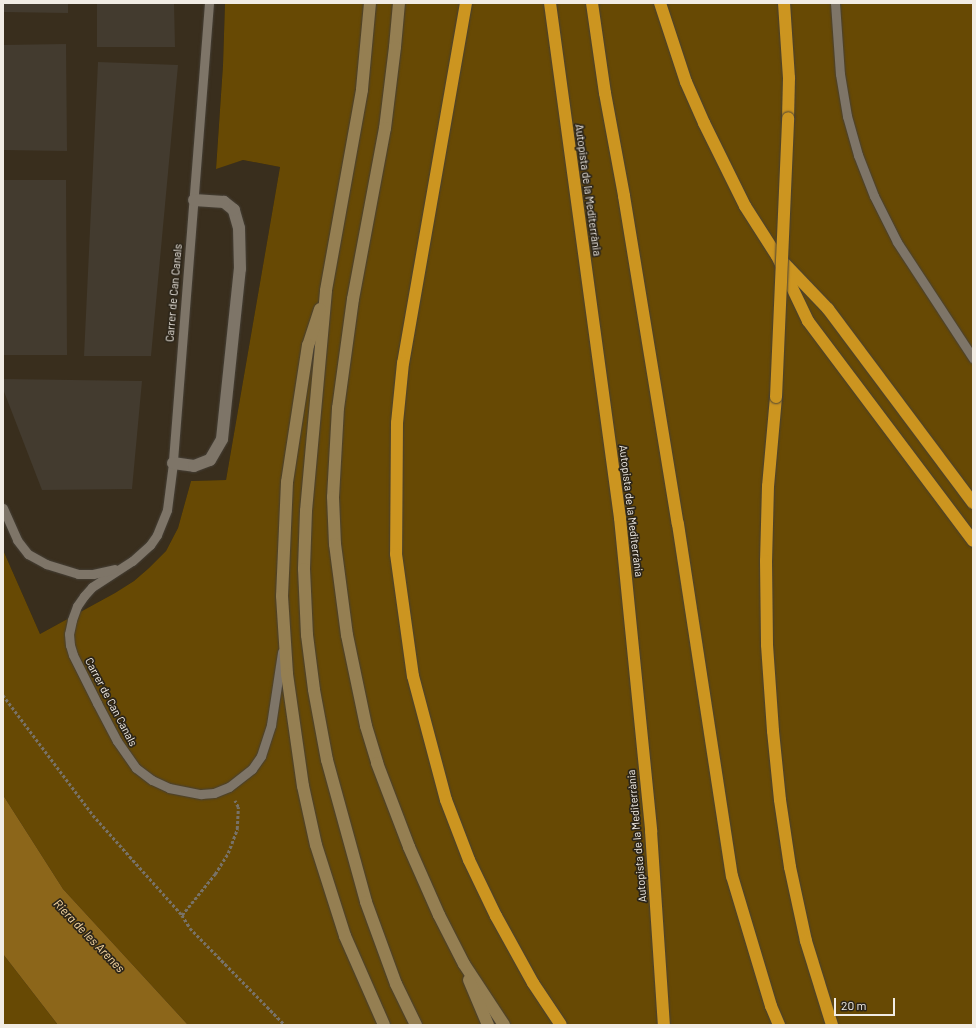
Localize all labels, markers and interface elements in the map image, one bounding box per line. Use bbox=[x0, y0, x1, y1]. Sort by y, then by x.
street label: Autopista de la Mediterrània bbox=[572, 123, 604, 257]
street label: Carrer de Can Canals bbox=[163, 243, 185, 343]
street label: Autopista de la Mediterrània bbox=[616, 444, 646, 578]
street label: Carrer de Can Canals bbox=[82, 656, 140, 748]
street label: Autopista de la Mediterrània bbox=[625, 769, 649, 903]
water label: Riera de les Arenes bbox=[50, 896, 128, 976]
scale bar bbox=[836, 990, 897, 1016]
text: 20 m bbox=[841, 998, 867, 1012]

